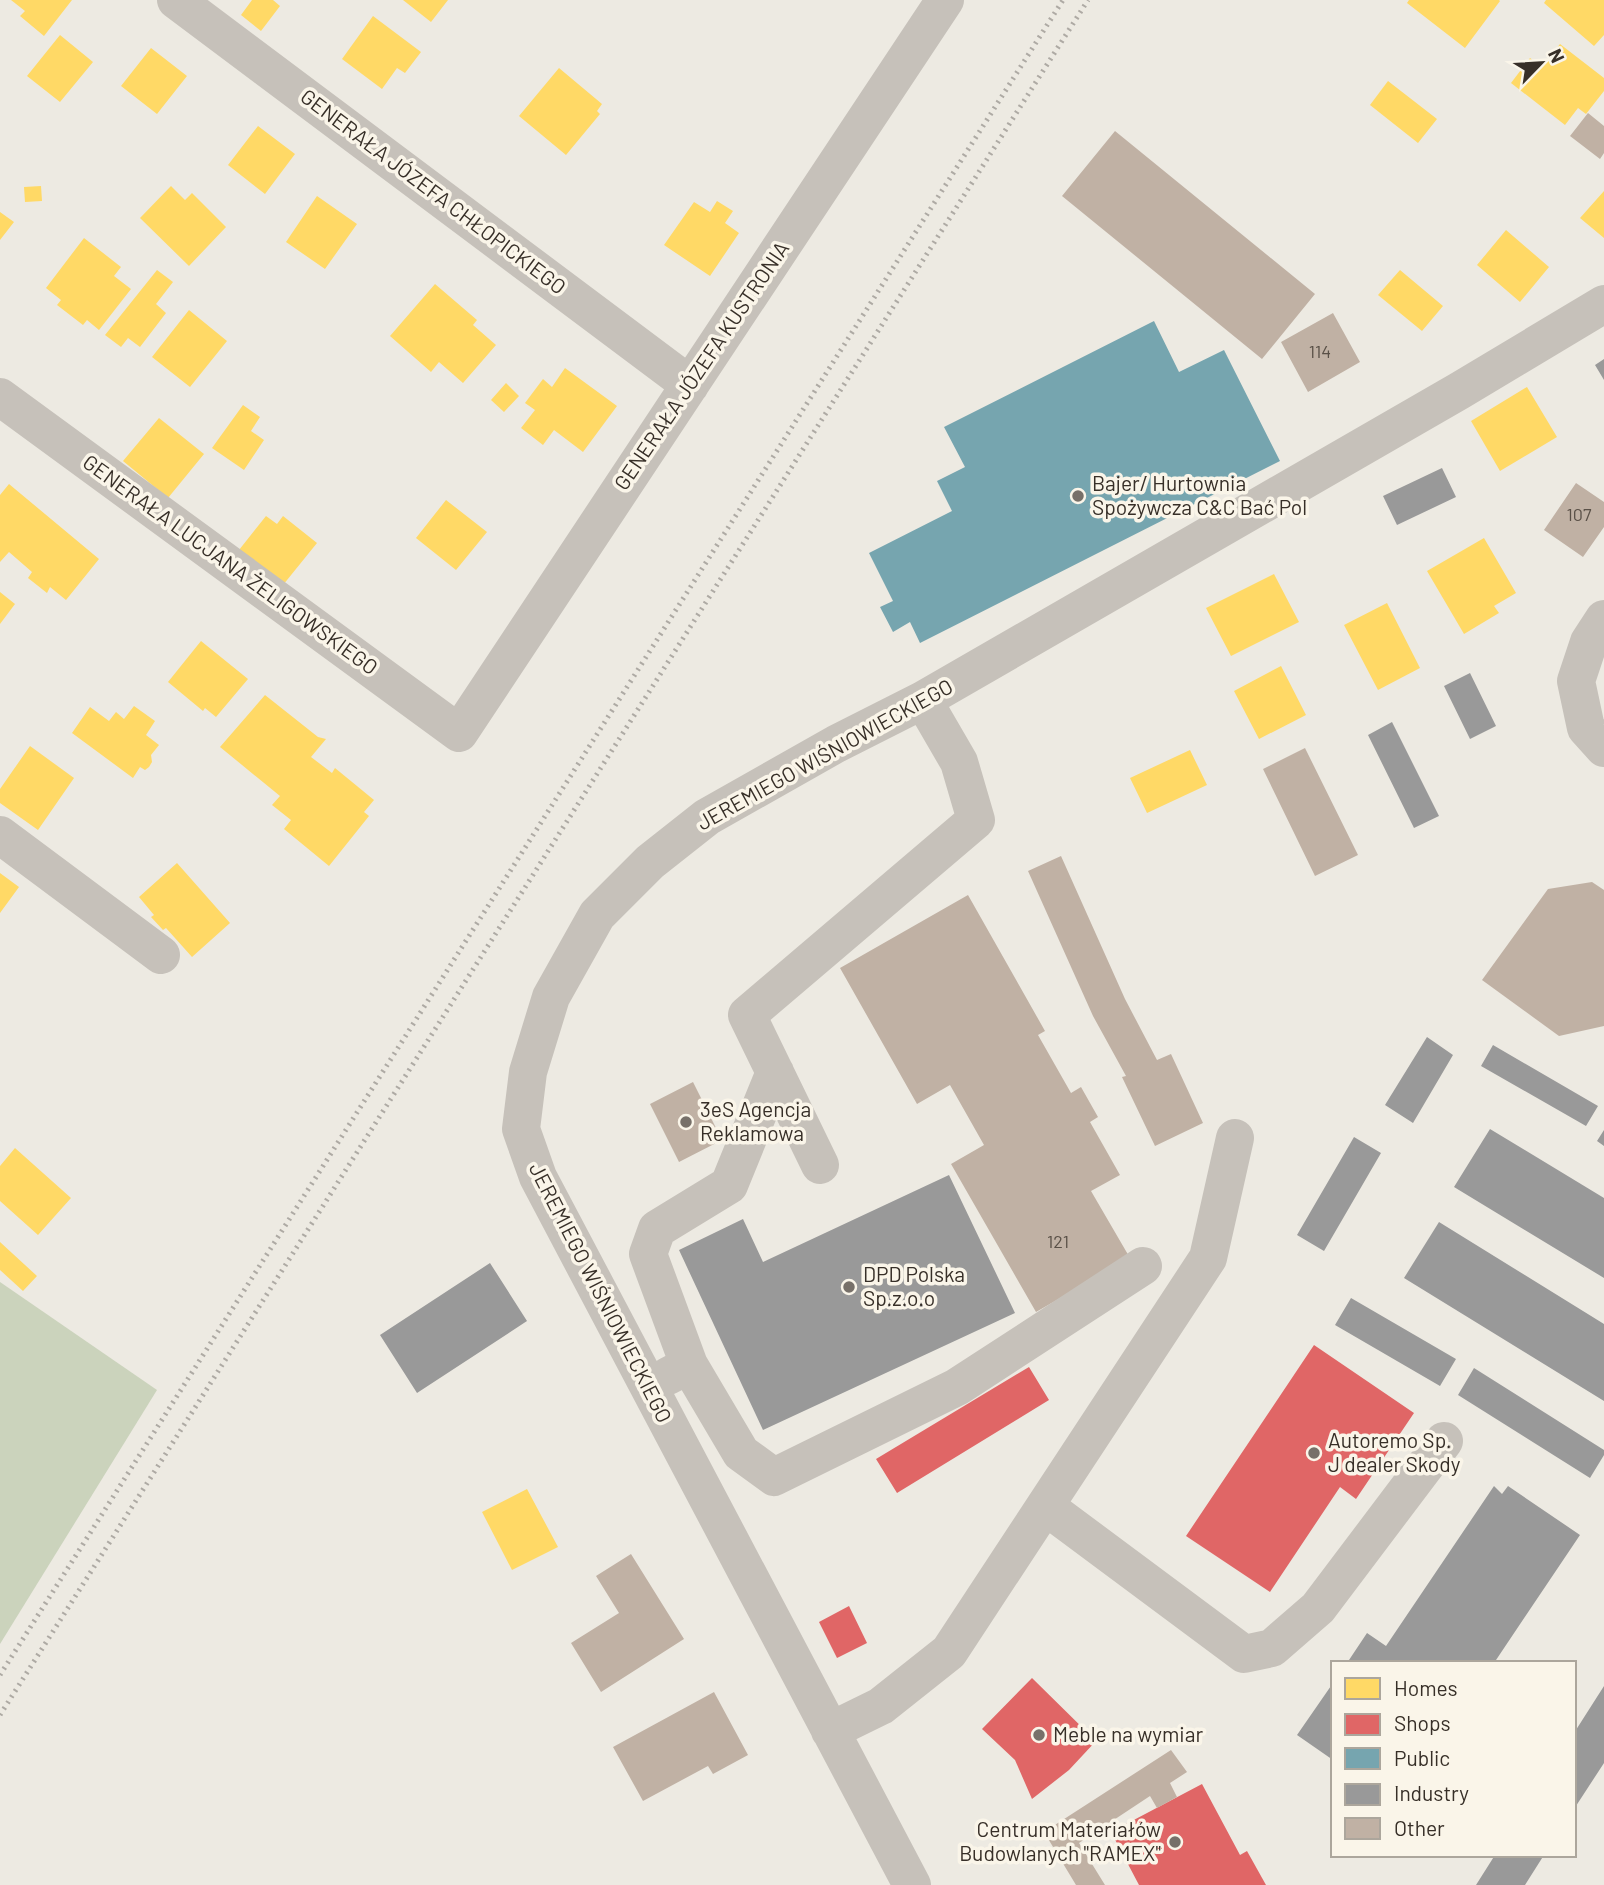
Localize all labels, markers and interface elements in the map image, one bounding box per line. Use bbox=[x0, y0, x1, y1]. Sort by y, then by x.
north arrow bbox=[1506, 28, 1576, 98]
text: N bbox=[1544, 45, 1570, 66]
street label: GENERAŁA JÓZEFA CHŁOPICKIEGO bbox=[296, 83, 571, 299]
street label: GENERAŁA JÓZEFA KUSTRONIA bbox=[608, 236, 794, 494]
house number: 114 bbox=[1309, 340, 1331, 362]
street label: GENERAŁA LUCJANA ŻELIGOWSKIEGO bbox=[79, 448, 383, 679]
place label: Bajer/ Hurtownia Spożywcza C&C Bać Pol bbox=[1092, 470, 1307, 519]
marker: Bajer/ Hurtownia Spożywcza C&C Bać Pol bbox=[1070, 488, 1086, 504]
house number: 107 bbox=[1567, 503, 1592, 525]
street label: JEREMIEGO WIŚNIOWIECKIEGO bbox=[692, 673, 957, 835]
place label: 3eS Agencja Reklamowa bbox=[700, 1096, 811, 1145]
marker: 3eS Agencja Reklamowa bbox=[678, 1114, 694, 1130]
street label: JEREMIEGO WIŚNIOWIECKIEGO bbox=[525, 1158, 678, 1427]
house number: 121 bbox=[1047, 1230, 1069, 1252]
place label: DPD Polska Sp.z.o.o bbox=[863, 1261, 965, 1310]
marker: DPD Polska Sp.z.o.o bbox=[841, 1279, 857, 1295]
place label: Autoremo Sp. J dealer Skody bbox=[1328, 1427, 1461, 1476]
marker: Autoremo Sp. J dealer Skody bbox=[1306, 1445, 1322, 1461]
legend bbox=[1331, 1661, 1576, 1857]
text: Homes bbox=[1394, 1675, 1458, 1700]
text: Shops bbox=[1394, 1710, 1451, 1735]
place label: Meble na wymiar bbox=[1053, 1721, 1203, 1746]
marker: Meble na wymiar bbox=[1031, 1727, 1047, 1743]
text: Public bbox=[1394, 1745, 1450, 1770]
text: Industry bbox=[1394, 1780, 1469, 1805]
text: Other bbox=[1394, 1815, 1445, 1840]
place label: Centrum Materiałów Budowlanych "RAMEX" bbox=[959, 1816, 1161, 1865]
marker: Centrum Materiałów Budowlanych "RAMEX" bbox=[1167, 1834, 1183, 1850]

